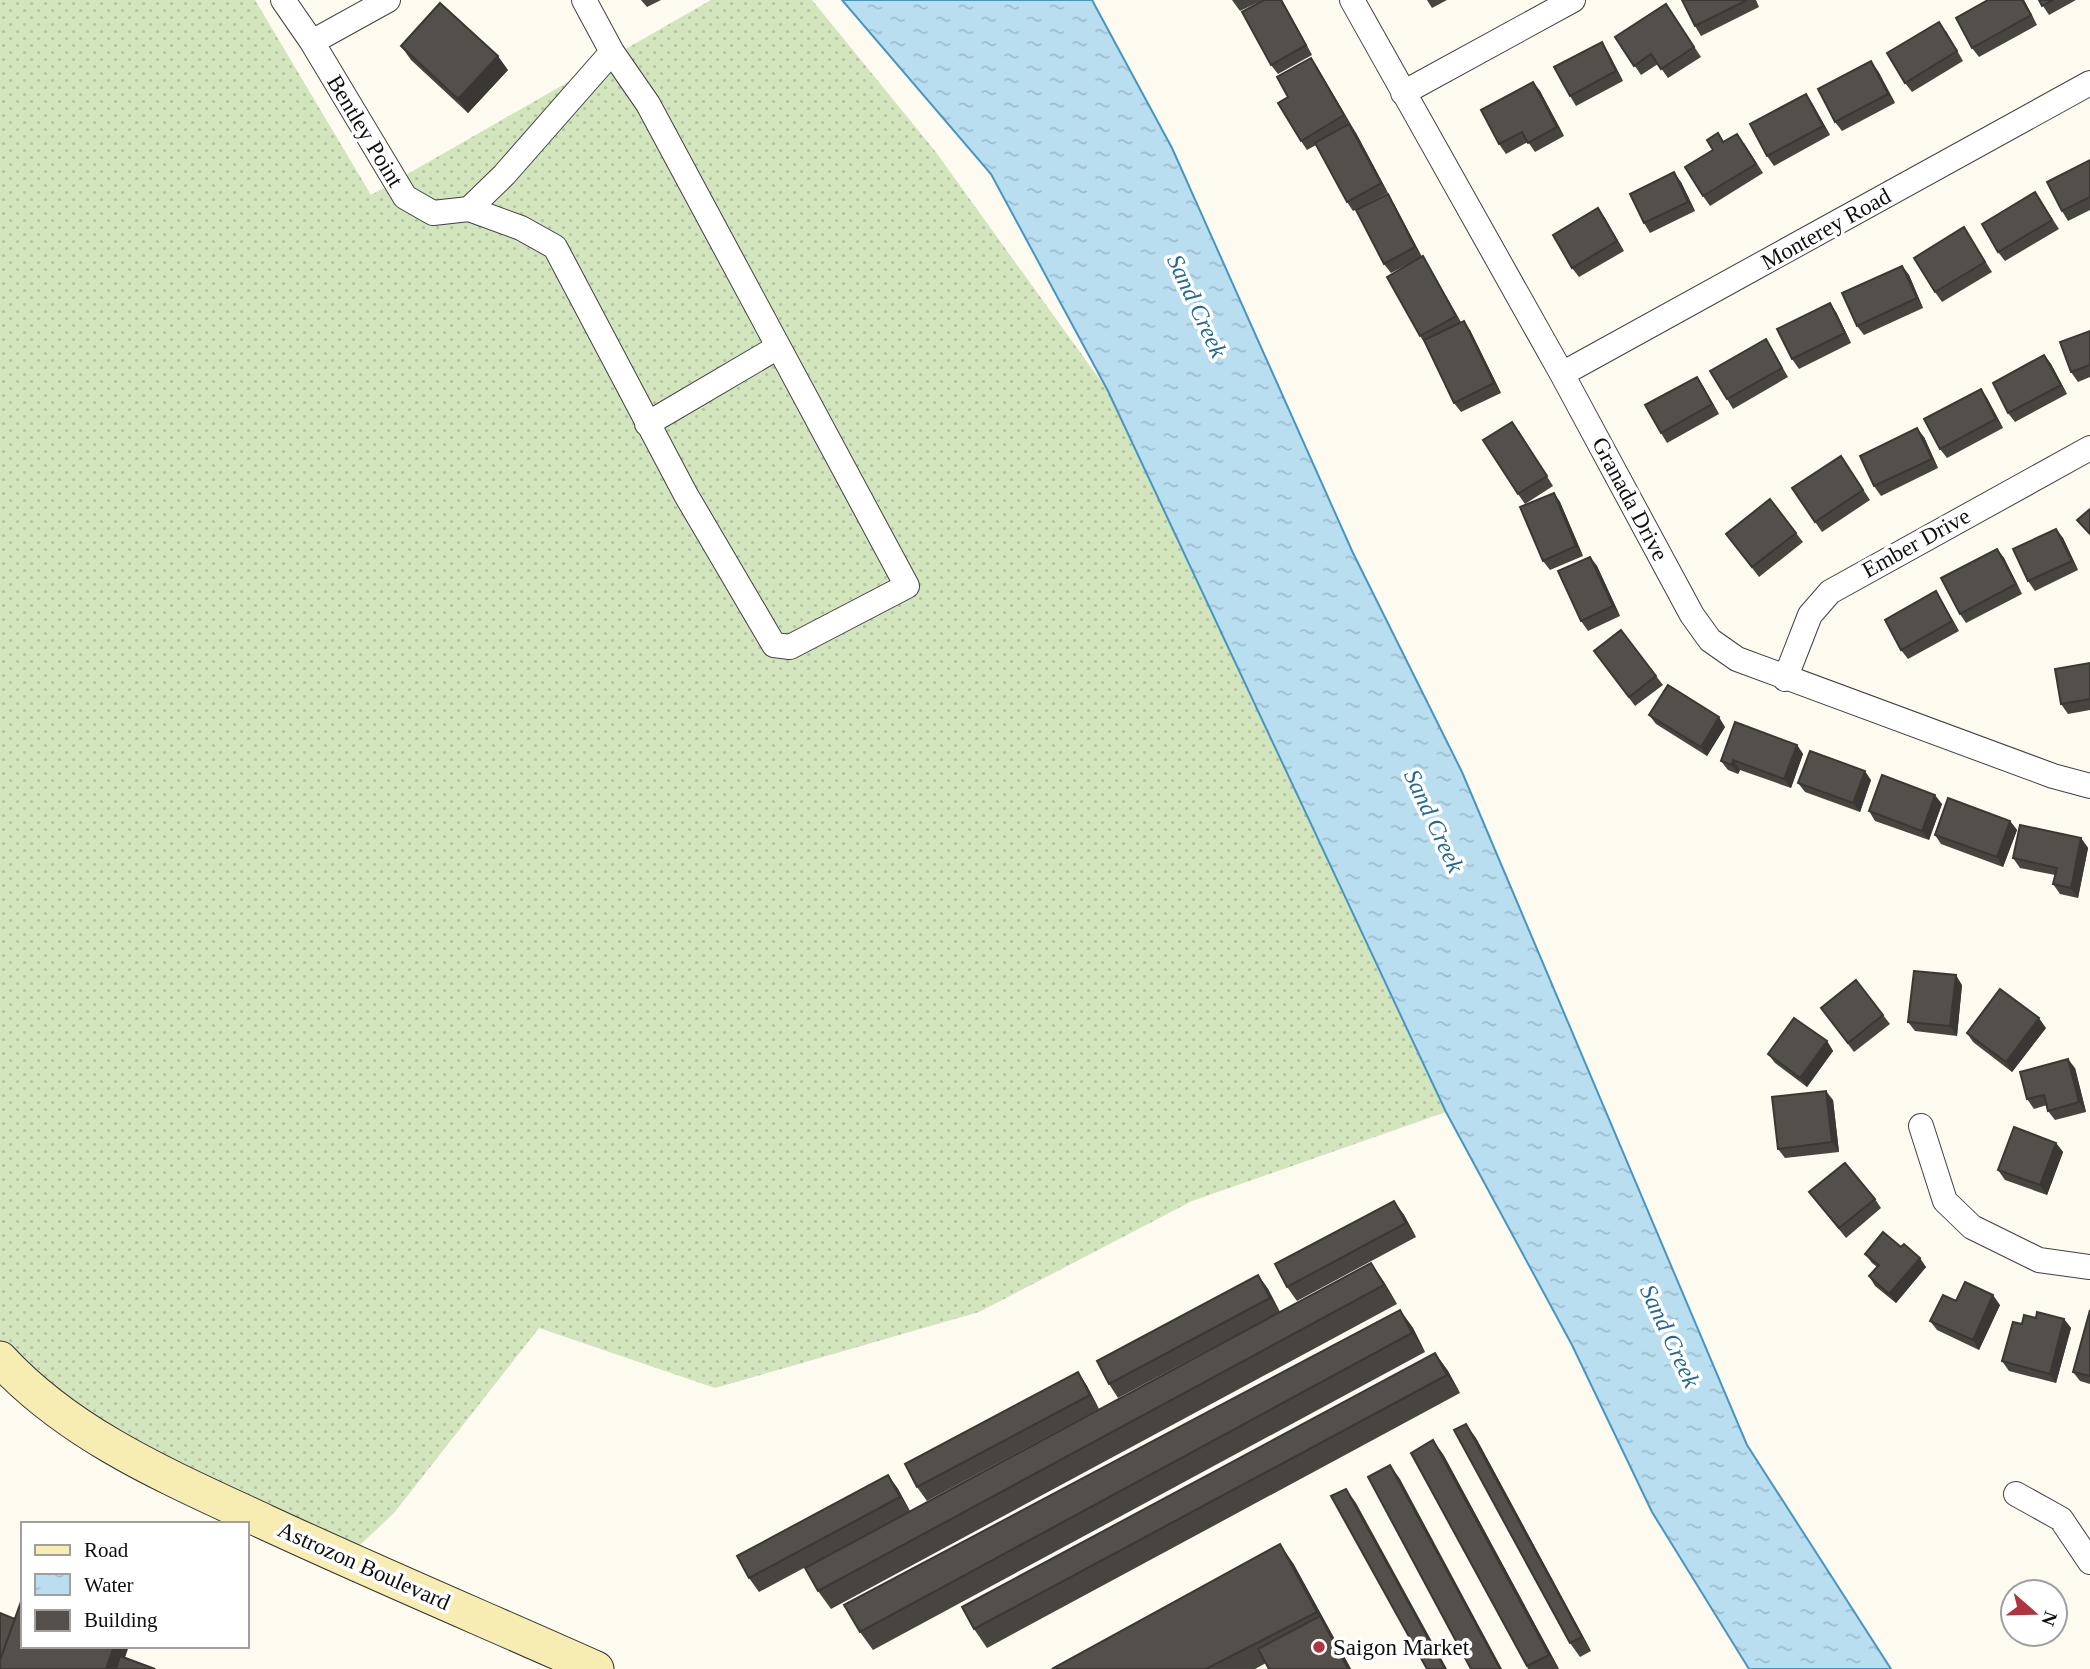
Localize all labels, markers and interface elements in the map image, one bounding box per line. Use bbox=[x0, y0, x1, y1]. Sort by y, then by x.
street label: Bentley Point bbox=[322, 71, 408, 192]
street label: Monterey Road bbox=[1757, 183, 1895, 275]
water label: Sand Creek bbox=[1162, 250, 1232, 362]
street label: Granada Drive bbox=[1587, 433, 1673, 565]
street label: Ember Drive bbox=[1858, 503, 1974, 583]
water label: Sand Creek bbox=[1399, 765, 1469, 877]
water label: Sand Creek bbox=[1635, 1280, 1705, 1392]
street label: Astrozon Boulevard bbox=[274, 1517, 454, 1615]
legend bbox=[21, 1522, 248, 1648]
text: Road bbox=[84, 1538, 129, 1562]
text: Water bbox=[84, 1573, 134, 1597]
north arrow bbox=[1999, 1578, 2069, 1648]
text: Building bbox=[84, 1608, 158, 1632]
text: N bbox=[2037, 1609, 2062, 1629]
place label: Saigon Market bbox=[1333, 1635, 1470, 1660]
marker: Saigon Market bbox=[1311, 1639, 1327, 1655]

